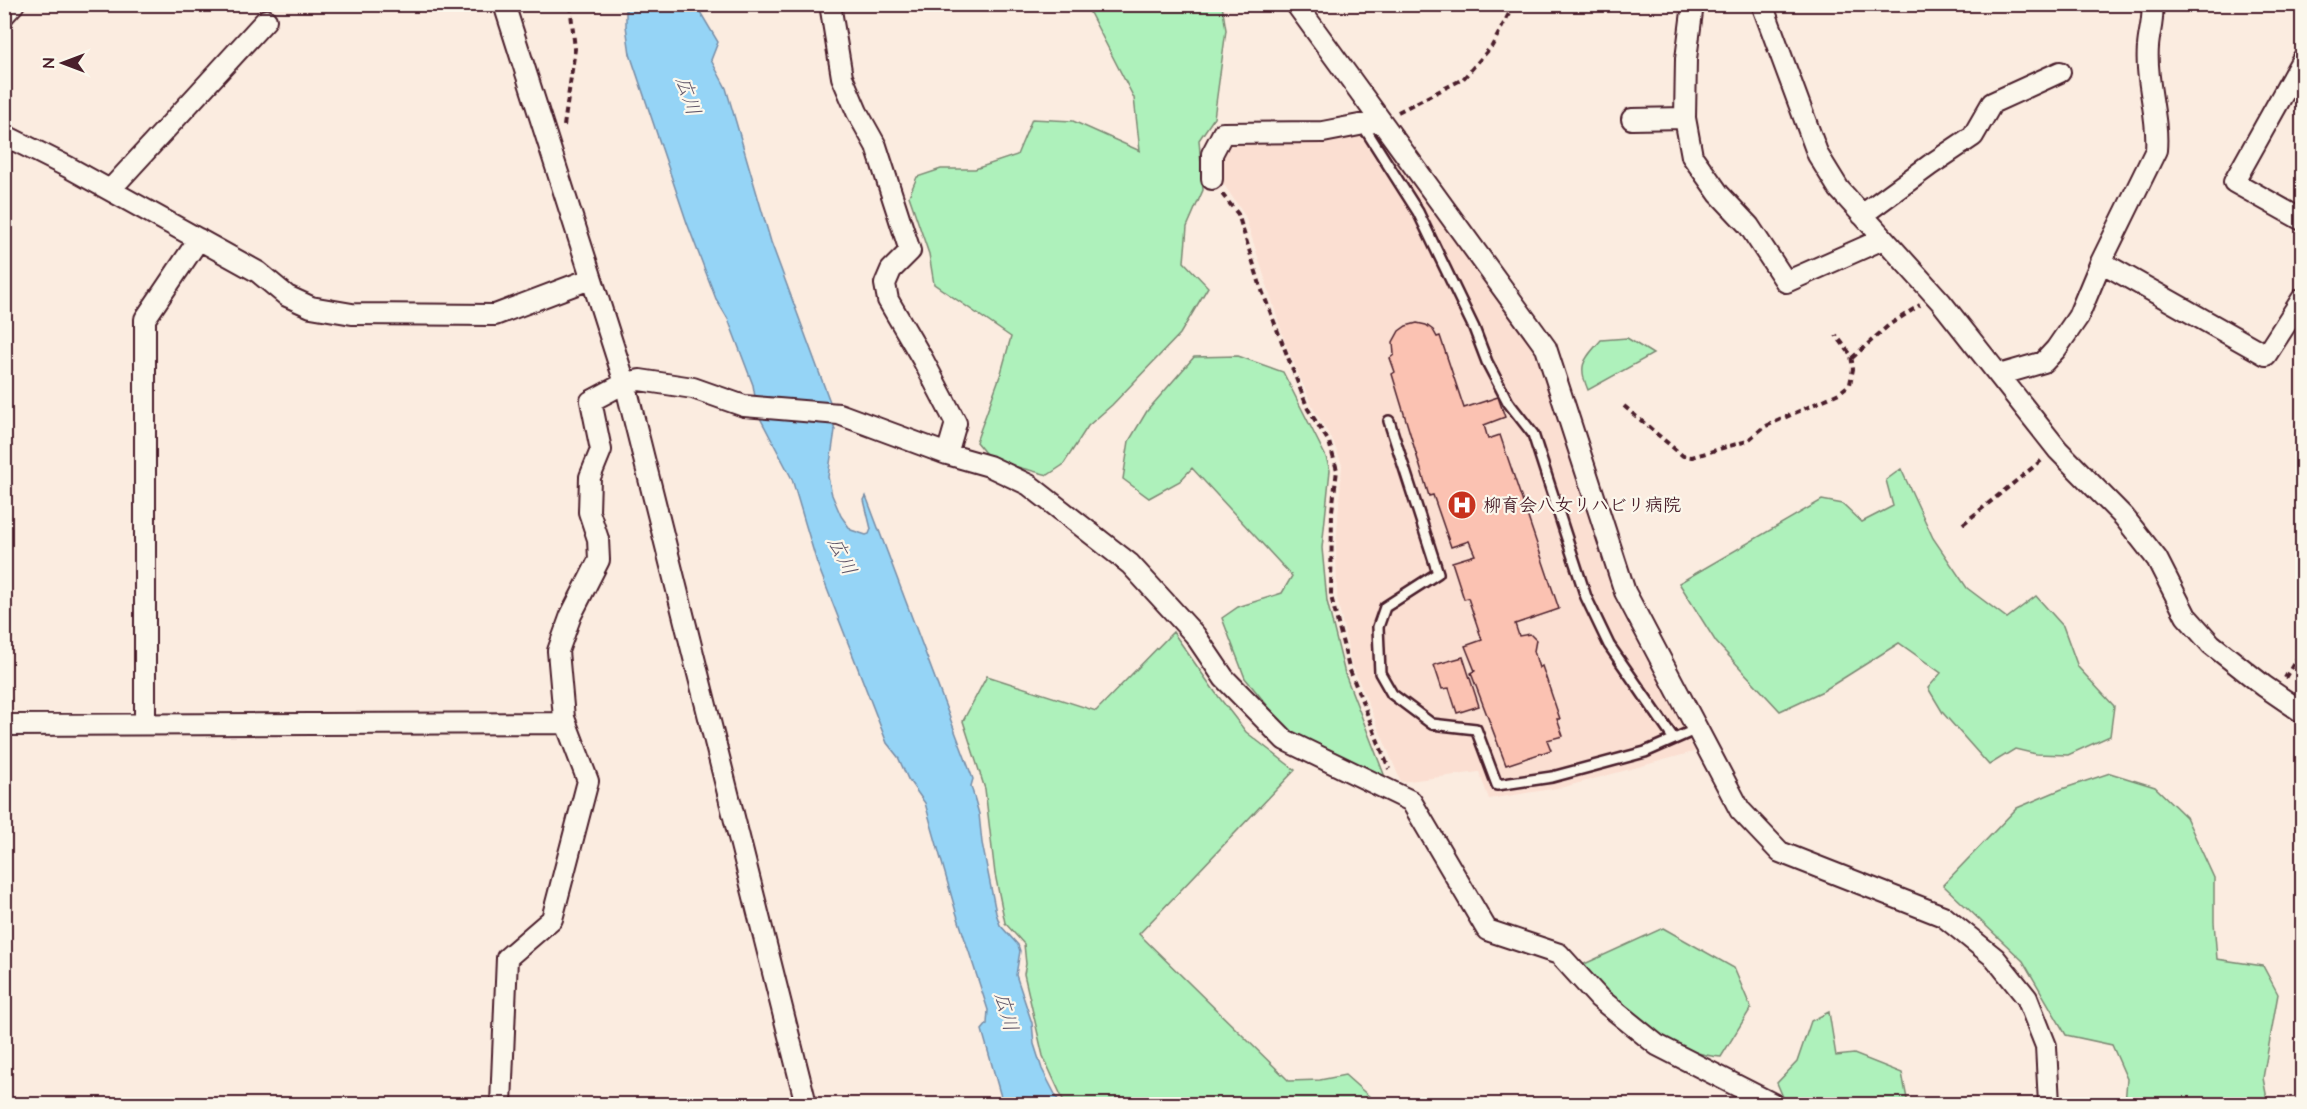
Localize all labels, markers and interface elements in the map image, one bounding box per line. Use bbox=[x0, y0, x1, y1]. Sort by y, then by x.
north arrow bbox=[33, 33, 93, 93]
text: N bbox=[38, 58, 60, 68]
water label: 広川 bbox=[669, 73, 707, 119]
hospital icon: 柳育会八女リハビリ病院 bbox=[1446, 489, 1478, 521]
place label: 柳育会八女リハビリ病院 bbox=[1483, 493, 1681, 518]
water label: 広川 bbox=[821, 532, 863, 580]
water label: 広川 bbox=[987, 989, 1025, 1035]

